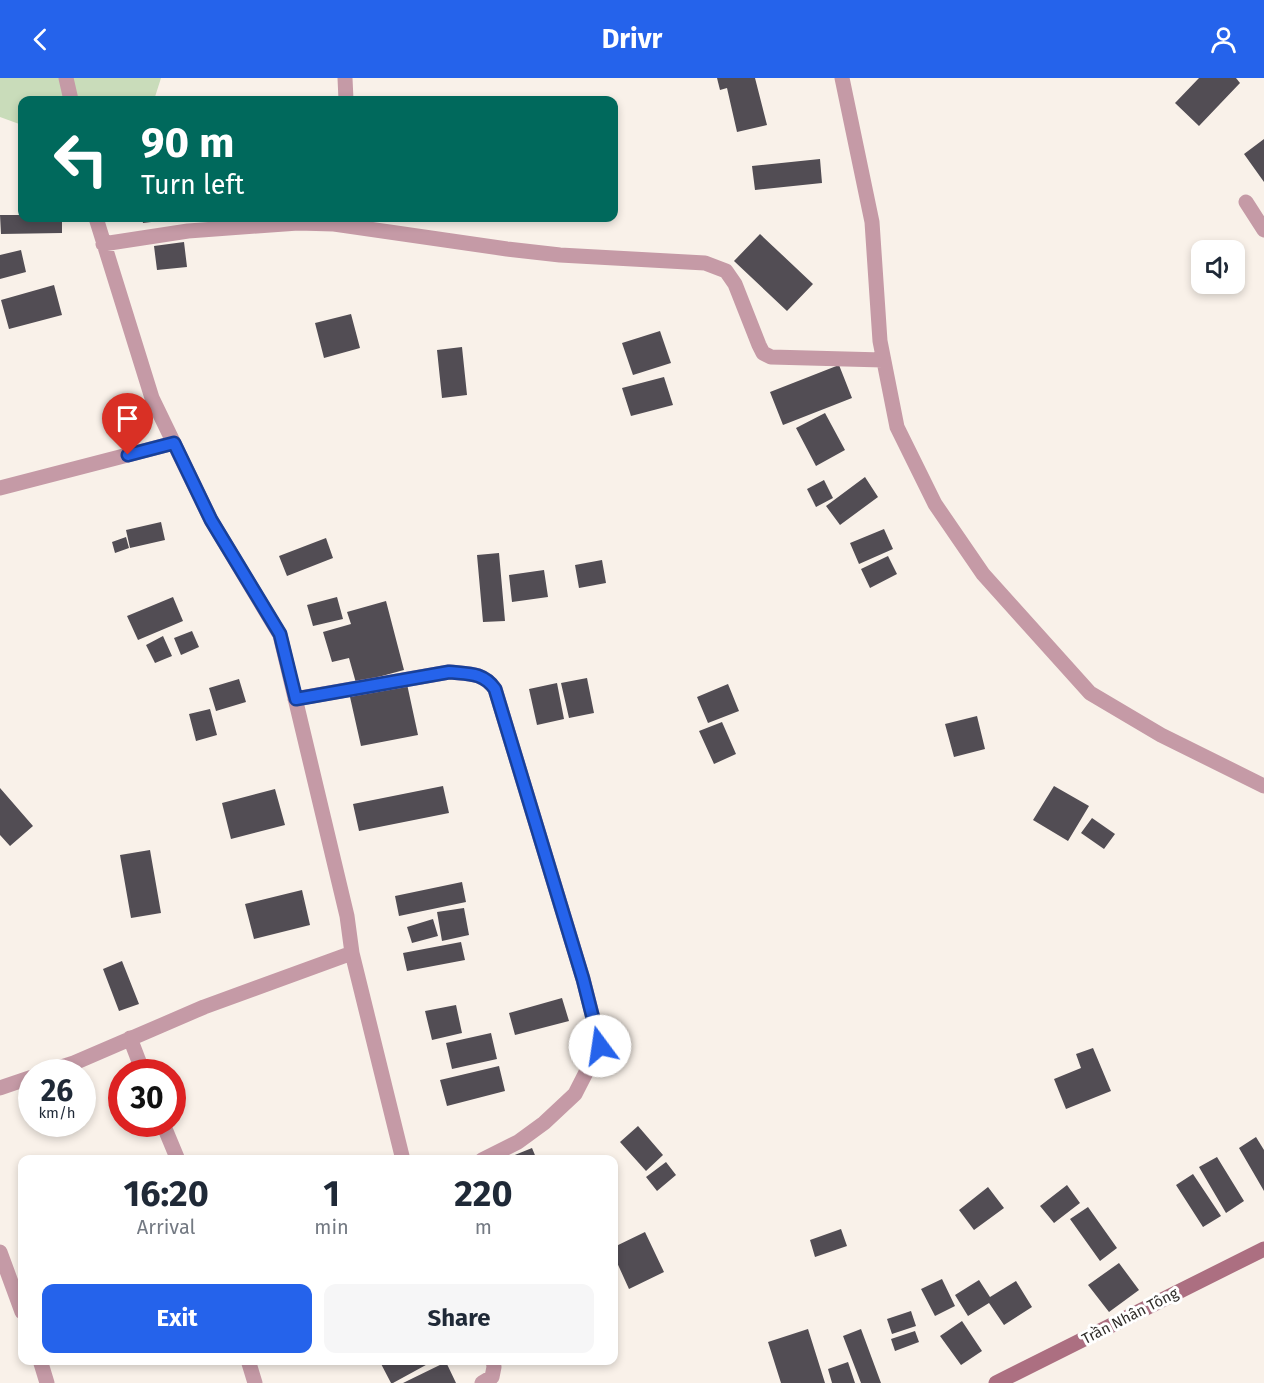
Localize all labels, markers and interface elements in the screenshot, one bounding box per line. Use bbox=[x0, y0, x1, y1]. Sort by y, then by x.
icon: back bbox=[24, 23, 57, 56]
text: Drivr bbox=[602, 23, 662, 55]
icon: person bbox=[1207, 23, 1240, 56]
text: 90 m bbox=[141, 118, 235, 168]
icon: left bbox=[42, 120, 120, 198]
text: Turn left bbox=[141, 169, 244, 201]
map controls bbox=[1191, 240, 1245, 294]
button: sound bbox=[1191, 240, 1245, 294]
pin bbox=[102, 393, 153, 455]
icon: arrive bbox=[111, 402, 144, 435]
position arrow bbox=[568, 1014, 632, 1078]
speed limit sign: 30 bbox=[108, 1059, 186, 1137]
text: 26 bbox=[41, 1073, 73, 1109]
text: km/h bbox=[38, 1104, 76, 1122]
text: 16:20 bbox=[123, 1172, 209, 1216]
text: 1 bbox=[323, 1172, 340, 1216]
text: 220 bbox=[454, 1172, 513, 1216]
text: Arrival bbox=[137, 1215, 195, 1239]
text: min bbox=[314, 1215, 349, 1239]
text: m bbox=[475, 1215, 492, 1239]
button: Exit bbox=[42, 1284, 312, 1353]
button: Share bbox=[324, 1284, 594, 1353]
street label: Trần Nhân Tông bbox=[1079, 1284, 1181, 1348]

